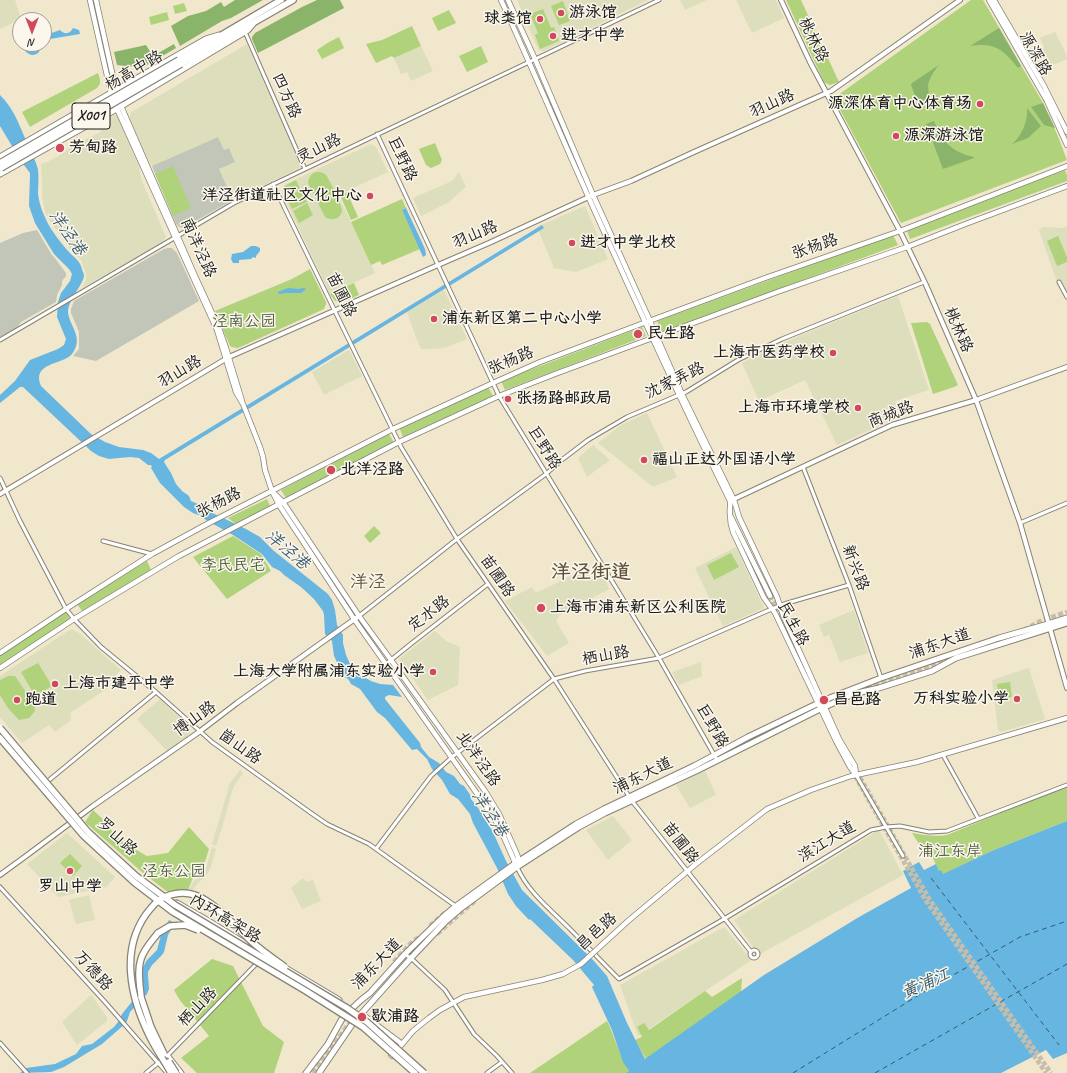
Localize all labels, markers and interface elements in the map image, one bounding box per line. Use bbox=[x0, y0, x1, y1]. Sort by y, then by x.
place label: 游泳馆 bbox=[569, 3, 617, 23]
marker: 游泳馆 bbox=[556, 8, 566, 18]
place label: 球类馆 bbox=[484, 9, 532, 29]
north arrow bbox=[12, 12, 52, 52]
marker: 球类馆 bbox=[535, 14, 545, 24]
street label: 桃林路 bbox=[794, 14, 832, 66]
place label: 进才中学 bbox=[561, 26, 625, 46]
street label: 源深路 bbox=[1015, 28, 1055, 80]
marker: 进才中学 bbox=[548, 31, 558, 41]
text: N bbox=[29, 36, 35, 50]
street label: 杨高中路 bbox=[101, 47, 167, 95]
street label: 四方路 bbox=[267, 70, 305, 122]
street label: 羽山路 bbox=[746, 85, 798, 123]
place label: 源深体育中心体育场 bbox=[828, 94, 972, 114]
marker: 源深体育中心体育场 bbox=[975, 99, 985, 109]
road number: X001 bbox=[72, 103, 110, 129]
place label: 源深游泳馆 bbox=[904, 126, 984, 146]
street label: 灵山路 bbox=[293, 130, 345, 168]
marker: 源深游泳馆 bbox=[891, 131, 901, 141]
street label: 巨野路 bbox=[383, 133, 421, 185]
place label: 芳甸路 bbox=[69, 138, 117, 158]
marker: 芳甸路 bbox=[54, 142, 66, 154]
place label: 洋泾街道社区文化中心 bbox=[202, 186, 362, 206]
marker: 洋泾街道社区文化中心 bbox=[365, 191, 375, 201]
water label: 洋泾港 bbox=[44, 206, 90, 260]
street label: 南洋泾路 bbox=[176, 215, 220, 281]
street label: 羽山路 bbox=[449, 217, 501, 253]
street label: 张杨路 bbox=[789, 230, 841, 264]
place label: 进才中学北校 bbox=[580, 233, 676, 253]
marker: 进才中学北校 bbox=[567, 238, 577, 248]
street label: 苗圃路 bbox=[322, 269, 360, 321]
street label: 桃林路 bbox=[939, 304, 977, 356]
place label: 浦东新区第二中心小学 bbox=[442, 309, 602, 329]
park label: 泾南公园 bbox=[212, 312, 276, 332]
marker: 浦东新区第二中心小学 bbox=[429, 314, 439, 324]
place label: 民生路 bbox=[647, 324, 695, 344]
marker: 民生路 bbox=[632, 328, 644, 340]
street label: 张杨路 bbox=[485, 343, 537, 379]
place label: 上海市医药学校 bbox=[713, 343, 825, 363]
marker: 上海市医药学校 bbox=[828, 348, 838, 358]
street label: 羽山路 bbox=[154, 351, 206, 393]
street label: 沈家弄路 bbox=[642, 358, 708, 404]
place label: 张扬路邮政局 bbox=[516, 389, 612, 409]
marker: 张扬路邮政局 bbox=[503, 394, 513, 404]
street label: 商城路 bbox=[865, 397, 917, 433]
place label: 上海市环境学校 bbox=[738, 398, 850, 418]
marker: 上海市环境学校 bbox=[853, 403, 863, 413]
street label: 巨野路 bbox=[523, 423, 565, 473]
place label: 福山正达外国语小学 bbox=[652, 450, 796, 470]
marker: 福山正达外国语小学 bbox=[639, 455, 649, 465]
place label: 北洋泾路 bbox=[340, 460, 404, 480]
marker: 北洋泾路 bbox=[325, 464, 337, 476]
street label: 张杨路 bbox=[193, 484, 245, 522]
water label: 洋泾港 bbox=[261, 526, 313, 574]
street label: 新兴路 bbox=[837, 542, 873, 594]
street label: 苗圃路 bbox=[476, 551, 518, 601]
park label: 李氏民宅 bbox=[201, 556, 265, 576]
district label: 洋泾街道 bbox=[551, 561, 631, 585]
district label: 洋泾 bbox=[350, 571, 386, 593]
street label: 定水路 bbox=[404, 592, 454, 636]
place label: 上海市浦东新区公利医院 bbox=[550, 598, 726, 618]
street label: 民生路 bbox=[773, 598, 813, 650]
marker: 上海市浦东新区公利医院 bbox=[535, 602, 547, 614]
street label: 浦东大道 bbox=[907, 625, 973, 663]
street label: 栖山路 bbox=[581, 642, 631, 670]
place label: 上海大学附属浦东实验小学 bbox=[233, 662, 425, 682]
marker: 上海大学附属浦东实验小学 bbox=[428, 667, 438, 677]
place label: 上海市建平中学 bbox=[63, 674, 175, 694]
marker: 上海市建平中学 bbox=[50, 679, 60, 689]
place label: 万科实验小学 bbox=[913, 689, 1009, 709]
place label: 跑道 bbox=[25, 690, 57, 710]
place label: 昌邑路 bbox=[833, 690, 881, 710]
marker: 昌邑路 bbox=[818, 694, 830, 706]
marker: 万科实验小学 bbox=[1012, 694, 1022, 704]
marker: 跑道 bbox=[12, 695, 22, 705]
street label: 博山路 bbox=[170, 697, 220, 741]
street label: 巨野路 bbox=[692, 700, 732, 752]
street label: 崮山路 bbox=[215, 725, 265, 769]
street label: 北洋泾路 bbox=[452, 727, 504, 791]
street label: 浦东大道 bbox=[610, 753, 676, 799]
water label: 洋泾港 bbox=[467, 787, 511, 841]
street label: 罗山路 bbox=[93, 814, 141, 860]
street label: 滨江大道 bbox=[795, 817, 859, 867]
street label: 苗圃路 bbox=[658, 818, 702, 868]
park label: 浦江东岸 bbox=[918, 842, 982, 862]
park label: 泾东公园 bbox=[142, 862, 206, 882]
marker: 罗山中学 bbox=[65, 866, 75, 876]
place label: 罗山中学 bbox=[38, 877, 102, 897]
street label: 内环高架路 bbox=[186, 890, 264, 948]
street label: 昌邑路 bbox=[573, 909, 621, 955]
street label: 浦东大道 bbox=[348, 934, 406, 994]
street label: 万德路 bbox=[70, 947, 116, 995]
water label: 黄浦江 bbox=[899, 964, 953, 1004]
street label: 栖山路 bbox=[174, 983, 222, 1031]
place label: 歇浦路 bbox=[371, 1007, 419, 1027]
marker: 歇浦路 bbox=[356, 1011, 368, 1023]

